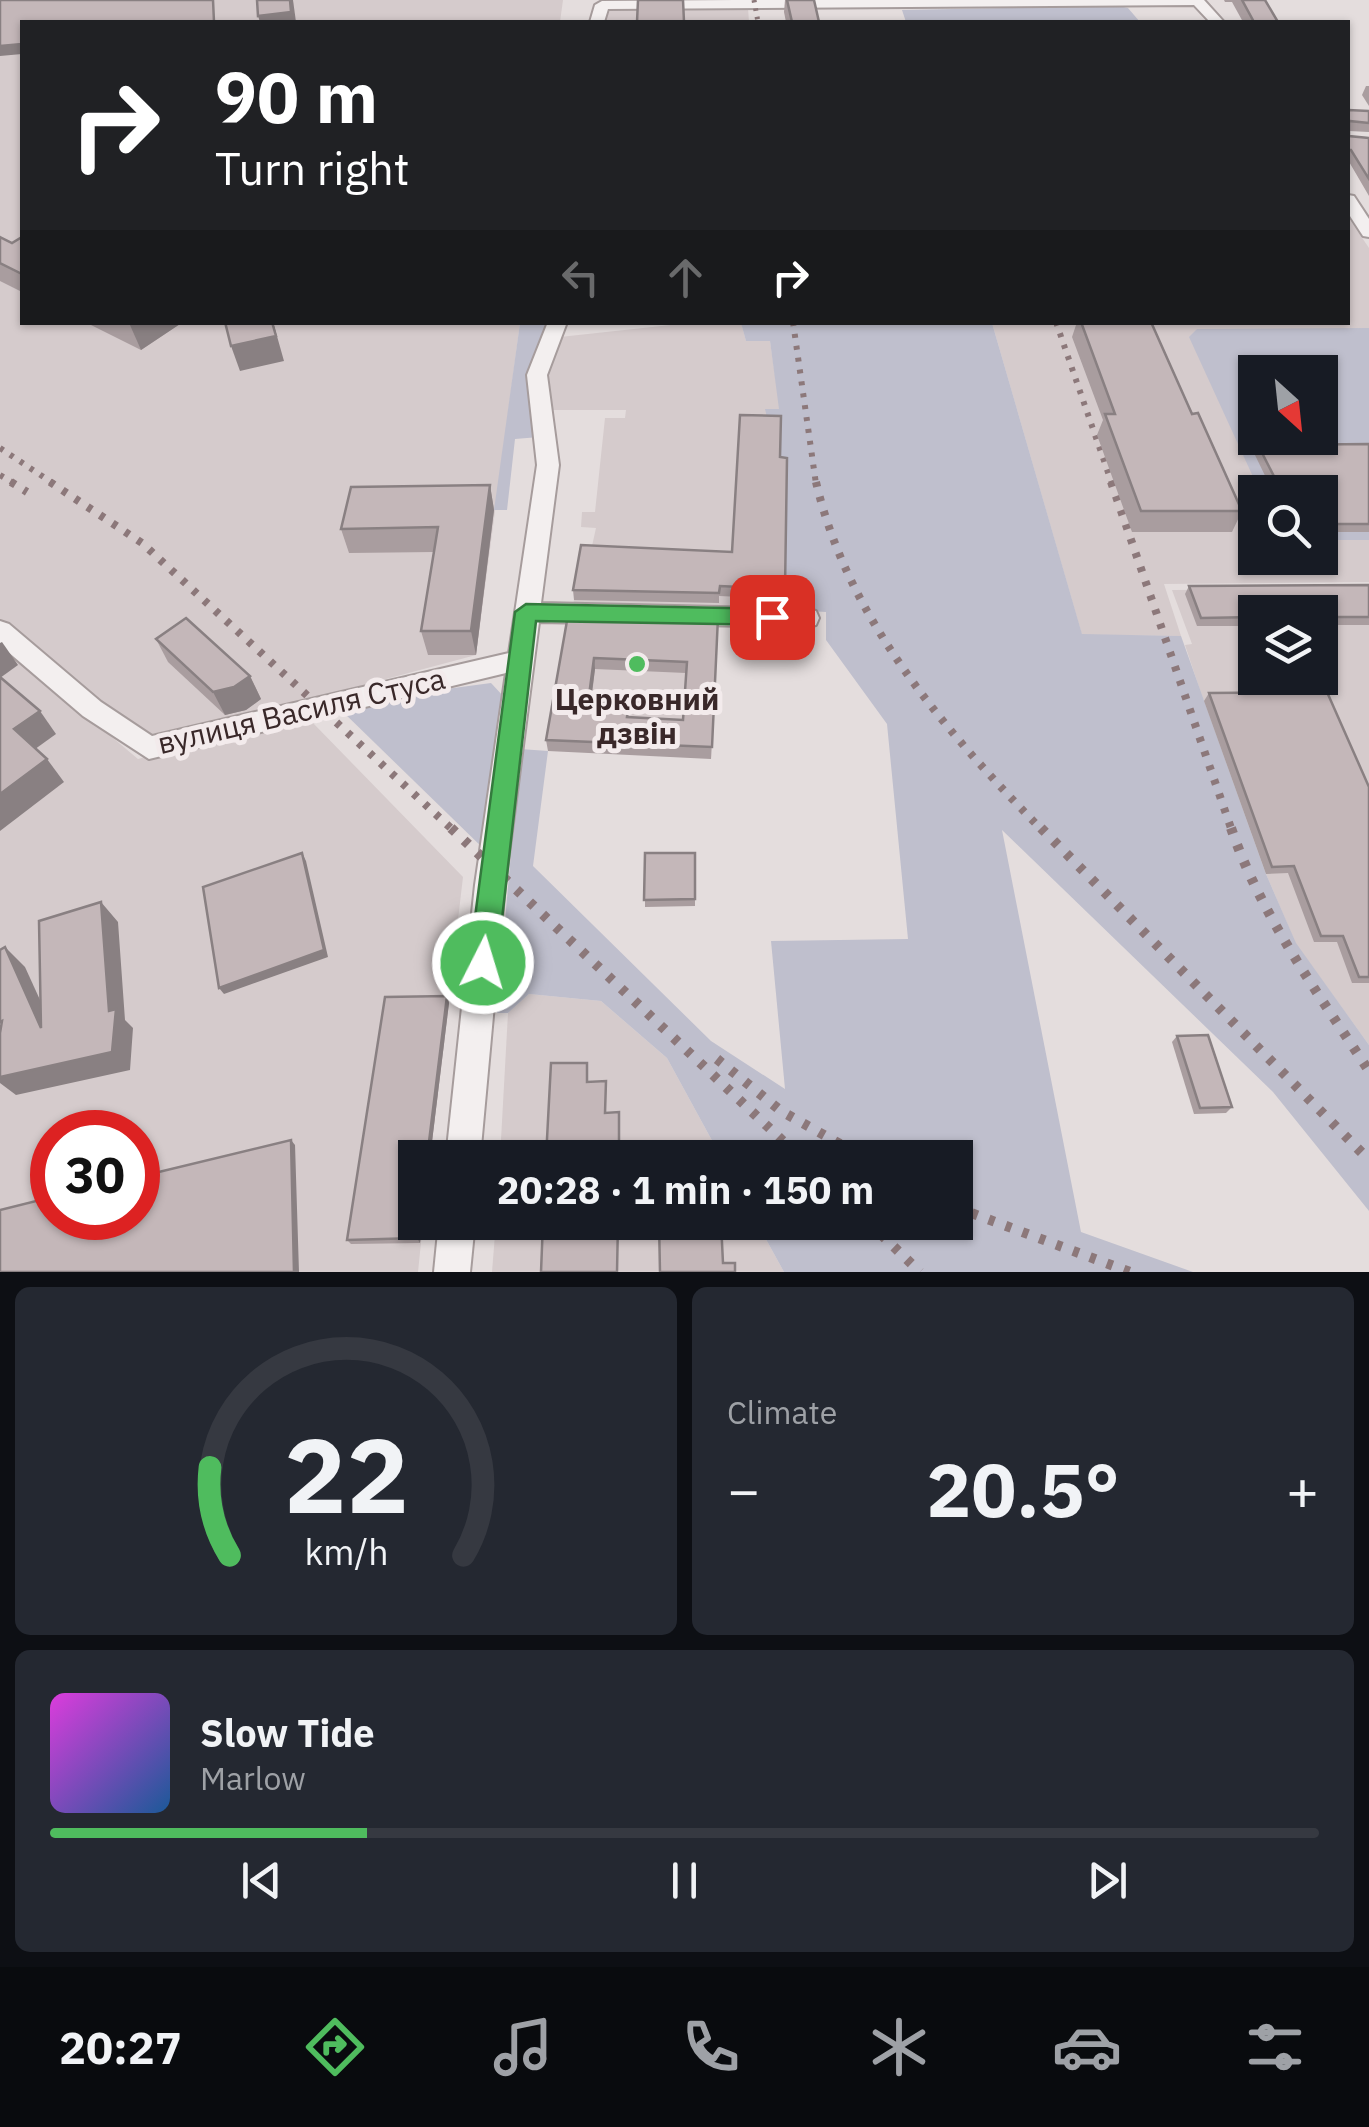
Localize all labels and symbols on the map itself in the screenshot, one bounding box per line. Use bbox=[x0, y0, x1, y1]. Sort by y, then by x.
north arrow bbox=[1238, 355, 1338, 455]
pin bbox=[730, 575, 815, 660]
marker: Церковний дзвін bbox=[626, 653, 648, 675]
street label: вулиця Василя Стуса bbox=[153, 658, 449, 762]
place label: Церковний дзвін bbox=[555, 679, 719, 752]
position arrow bbox=[431, 911, 535, 1015]
speed limit sign: 30 bbox=[30, 1110, 160, 1240]

